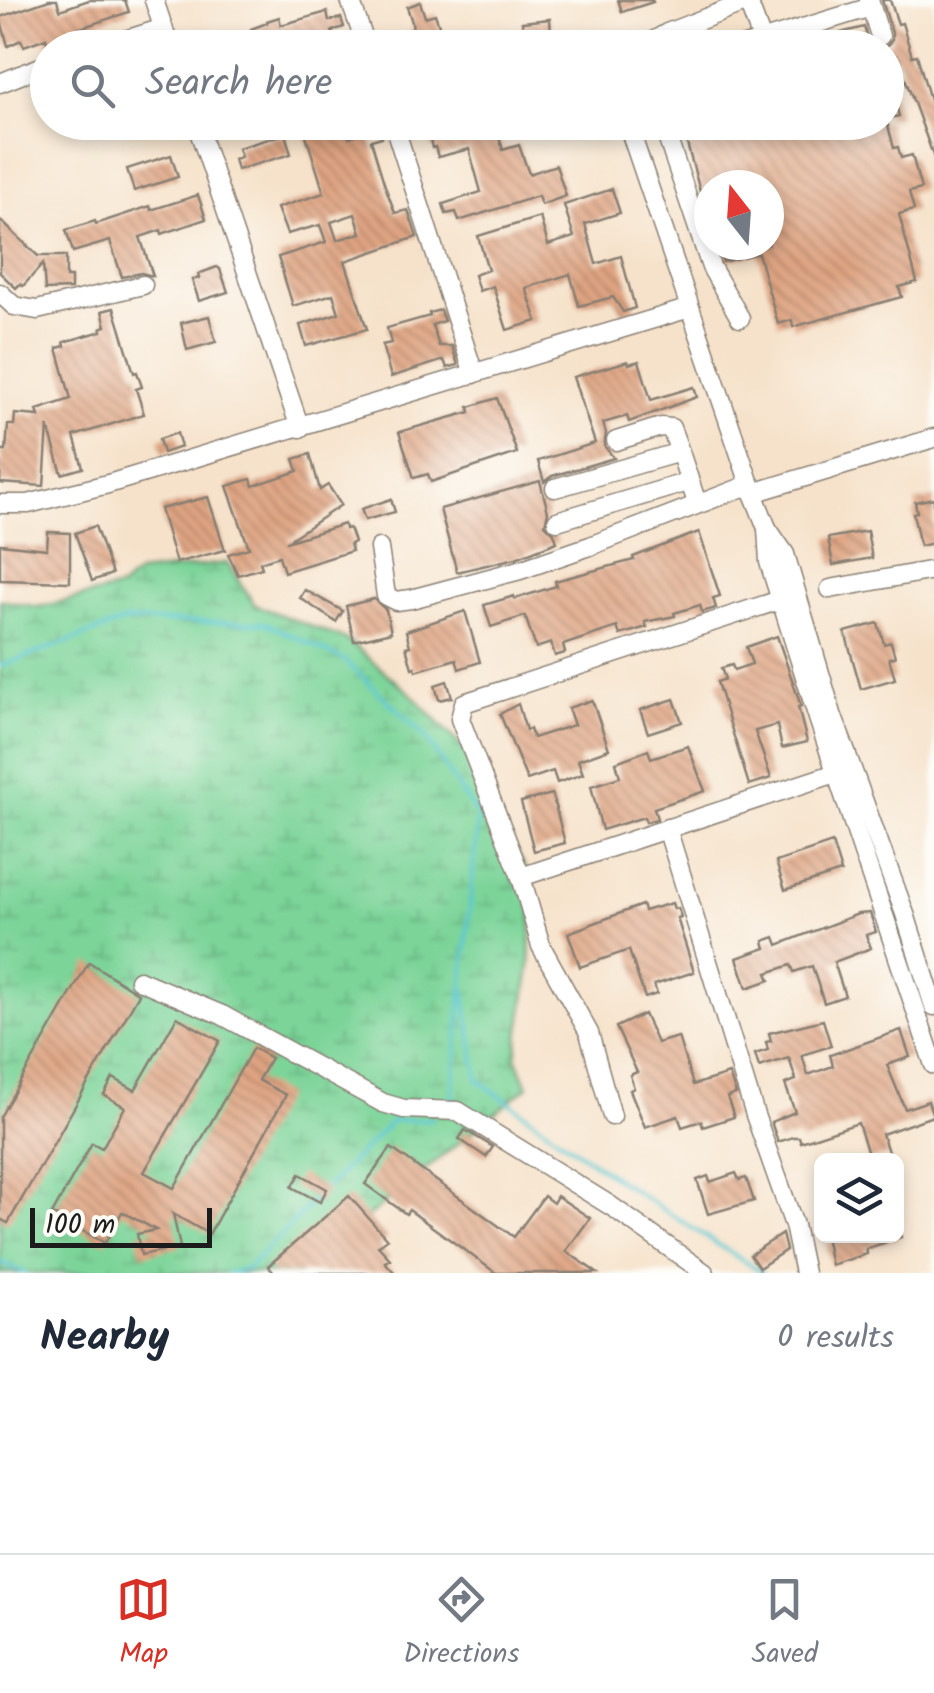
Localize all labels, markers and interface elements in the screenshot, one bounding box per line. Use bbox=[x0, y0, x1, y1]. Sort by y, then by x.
search box bbox=[30, 30, 904, 140]
text: Search here bbox=[145, 55, 332, 115]
icon: search bbox=[65, 58, 120, 113]
north arrow bbox=[694, 170, 784, 260]
map controls bbox=[814, 1153, 904, 1243]
button: layers bbox=[814, 1153, 904, 1243]
scale bar bbox=[30, 1203, 212, 1248]
text: 100 m bbox=[45, 1203, 115, 1248]
text: Nearby bbox=[40, 1305, 169, 1372]
text: 0 results bbox=[777, 1313, 894, 1364]
tab: Map bbox=[116, 1572, 171, 1677]
tab: Directions bbox=[403, 1572, 519, 1677]
tab: Saved bbox=[752, 1572, 818, 1677]

